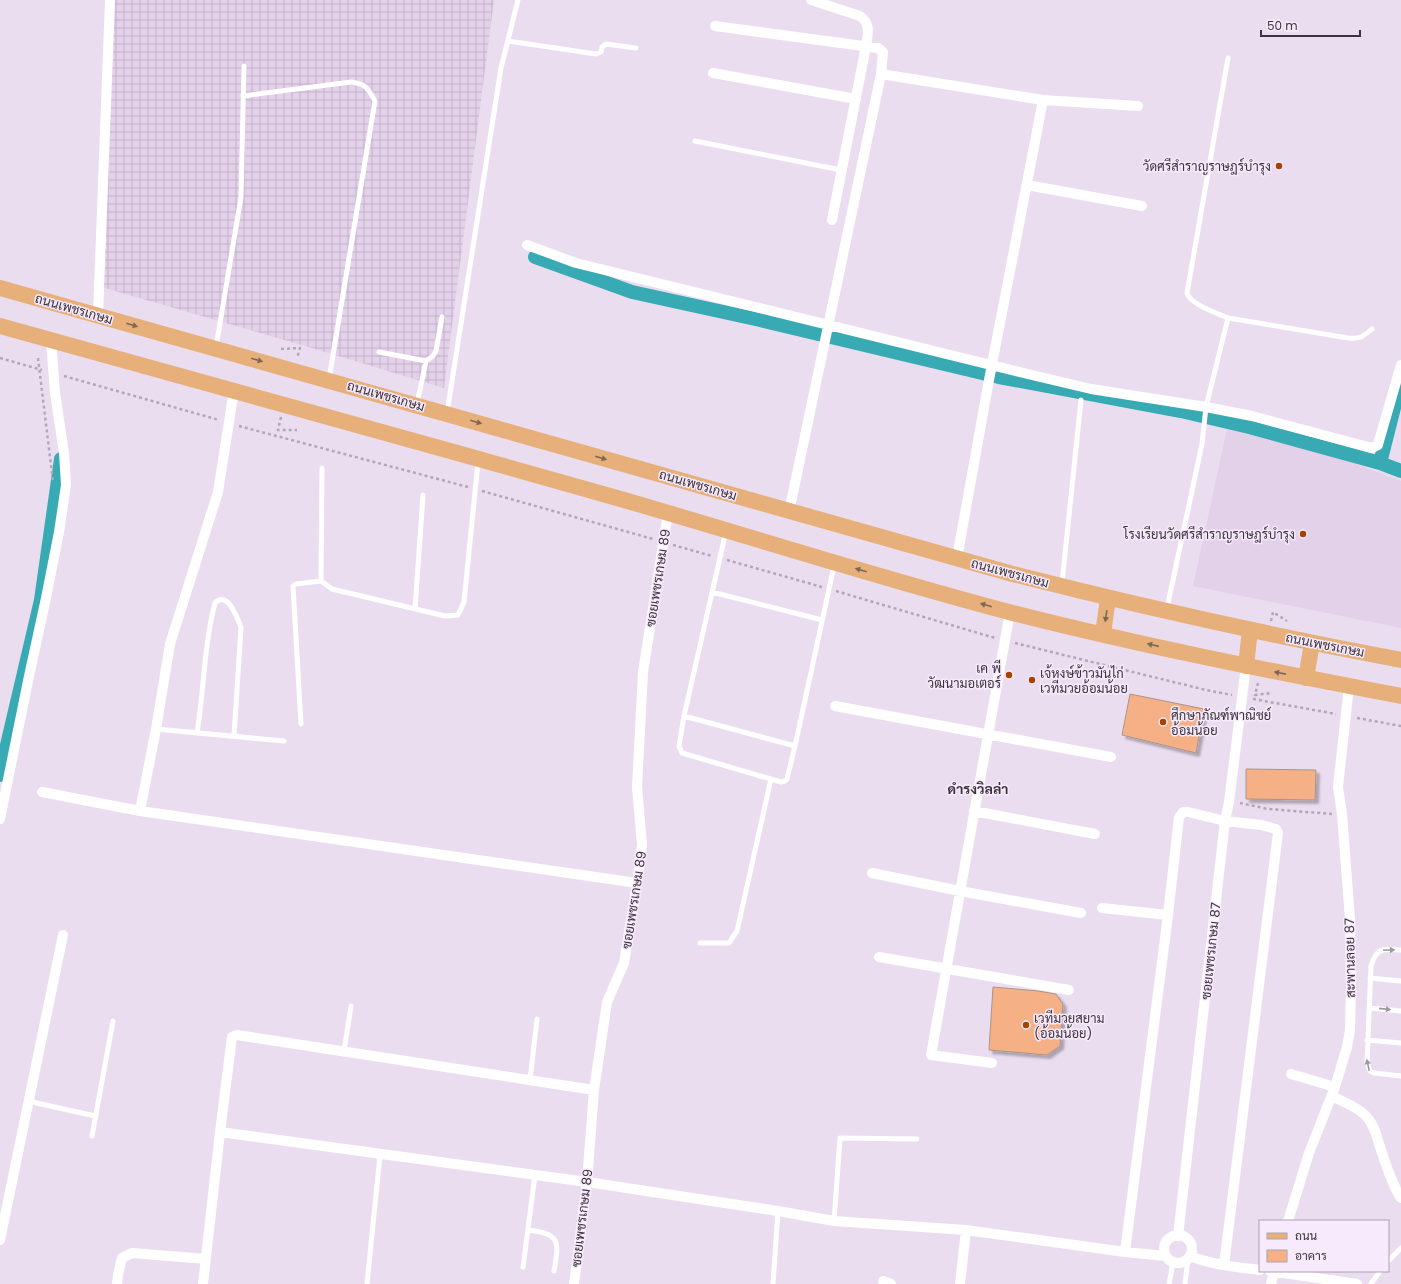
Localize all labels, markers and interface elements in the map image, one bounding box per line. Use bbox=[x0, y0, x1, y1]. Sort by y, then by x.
scale bar bbox=[1261, 12, 1360, 38]
text: 50 m bbox=[1267, 17, 1298, 34]
place label: วัดศรีสําราญราษฎร์บํารุง bbox=[1143, 157, 1271, 176]
marker: วัดศรีสําราญราษฎร์บํารุง bbox=[1274, 161, 1284, 171]
street label: ถนนเพชรเกษม bbox=[33, 289, 115, 329]
one-way arrow bbox=[126, 322, 138, 328]
one-way arrow bbox=[251, 357, 263, 363]
street label: ถนนเพชรเกษม bbox=[345, 376, 427, 416]
one-way arrow bbox=[471, 419, 483, 425]
one-way arrow bbox=[596, 455, 608, 461]
street label: ถนนเพชรเกษม bbox=[657, 465, 739, 505]
place label: โรงเรียนวัดศรีสําราญราษฎร์บํารุง bbox=[1123, 525, 1295, 544]
street label: ซอยเพชรเกษม 89 bbox=[641, 528, 675, 628]
marker: โรงเรียนวัดศรีสําราญราษฎร์บํารุง bbox=[1298, 529, 1308, 539]
street label: ถนนเพชรเกษม bbox=[969, 553, 1051, 593]
one-way arrow bbox=[854, 567, 866, 573]
one-way arrow bbox=[980, 602, 992, 608]
one-way arrow bbox=[1103, 610, 1109, 622]
street label: ถนนเพชรเกษม bbox=[1284, 628, 1366, 662]
one-way arrow bbox=[1147, 642, 1159, 648]
place label: เค พี วัฒนามอเตอร์ bbox=[927, 659, 1001, 693]
place label: เจ้หงษ์ข้าวมันไก่ เวทีมวยอ้อมน้อย bbox=[1040, 664, 1128, 698]
marker: เค พี วัฒนามอเตอร์ bbox=[1004, 670, 1014, 680]
one-way arrow bbox=[1274, 670, 1286, 676]
marker: เจ้หงษ์ข้าวมันไก่ เวทีมวยอ้อมน้อย bbox=[1027, 675, 1037, 685]
place label: ศึกษาภัณฑ์พาณิชย์ อ้อมน้อย bbox=[1171, 706, 1271, 740]
marker: ศึกษาภัณฑ์พาณิชย์ อ้อมน้อย bbox=[1158, 717, 1168, 727]
district label: ดำรงวิลล่า bbox=[948, 779, 1008, 799]
street label: ซอยเพชรเกษม 89 bbox=[617, 850, 651, 950]
street label: ซอยเพชรเกษม 87 bbox=[1196, 901, 1226, 1001]
street label: สะพานลอย 87 bbox=[1340, 918, 1360, 998]
one-way arrow bbox=[1383, 947, 1395, 954]
one-way arrow bbox=[1379, 1006, 1391, 1013]
place label: เวทีมวยสยาม (อ้อมน้อย) bbox=[1034, 1009, 1105, 1043]
marker: เวทีมวยสยาม (อ้อมน้อย) bbox=[1021, 1020, 1031, 1030]
one-way arrow bbox=[1365, 1058, 1371, 1071]
street label: ซอยเพชรเกษม 89 bbox=[567, 1168, 597, 1268]
legend bbox=[1259, 1220, 1389, 1272]
text: ถนน bbox=[1295, 1227, 1318, 1244]
text: อาคาร bbox=[1295, 1247, 1327, 1264]

